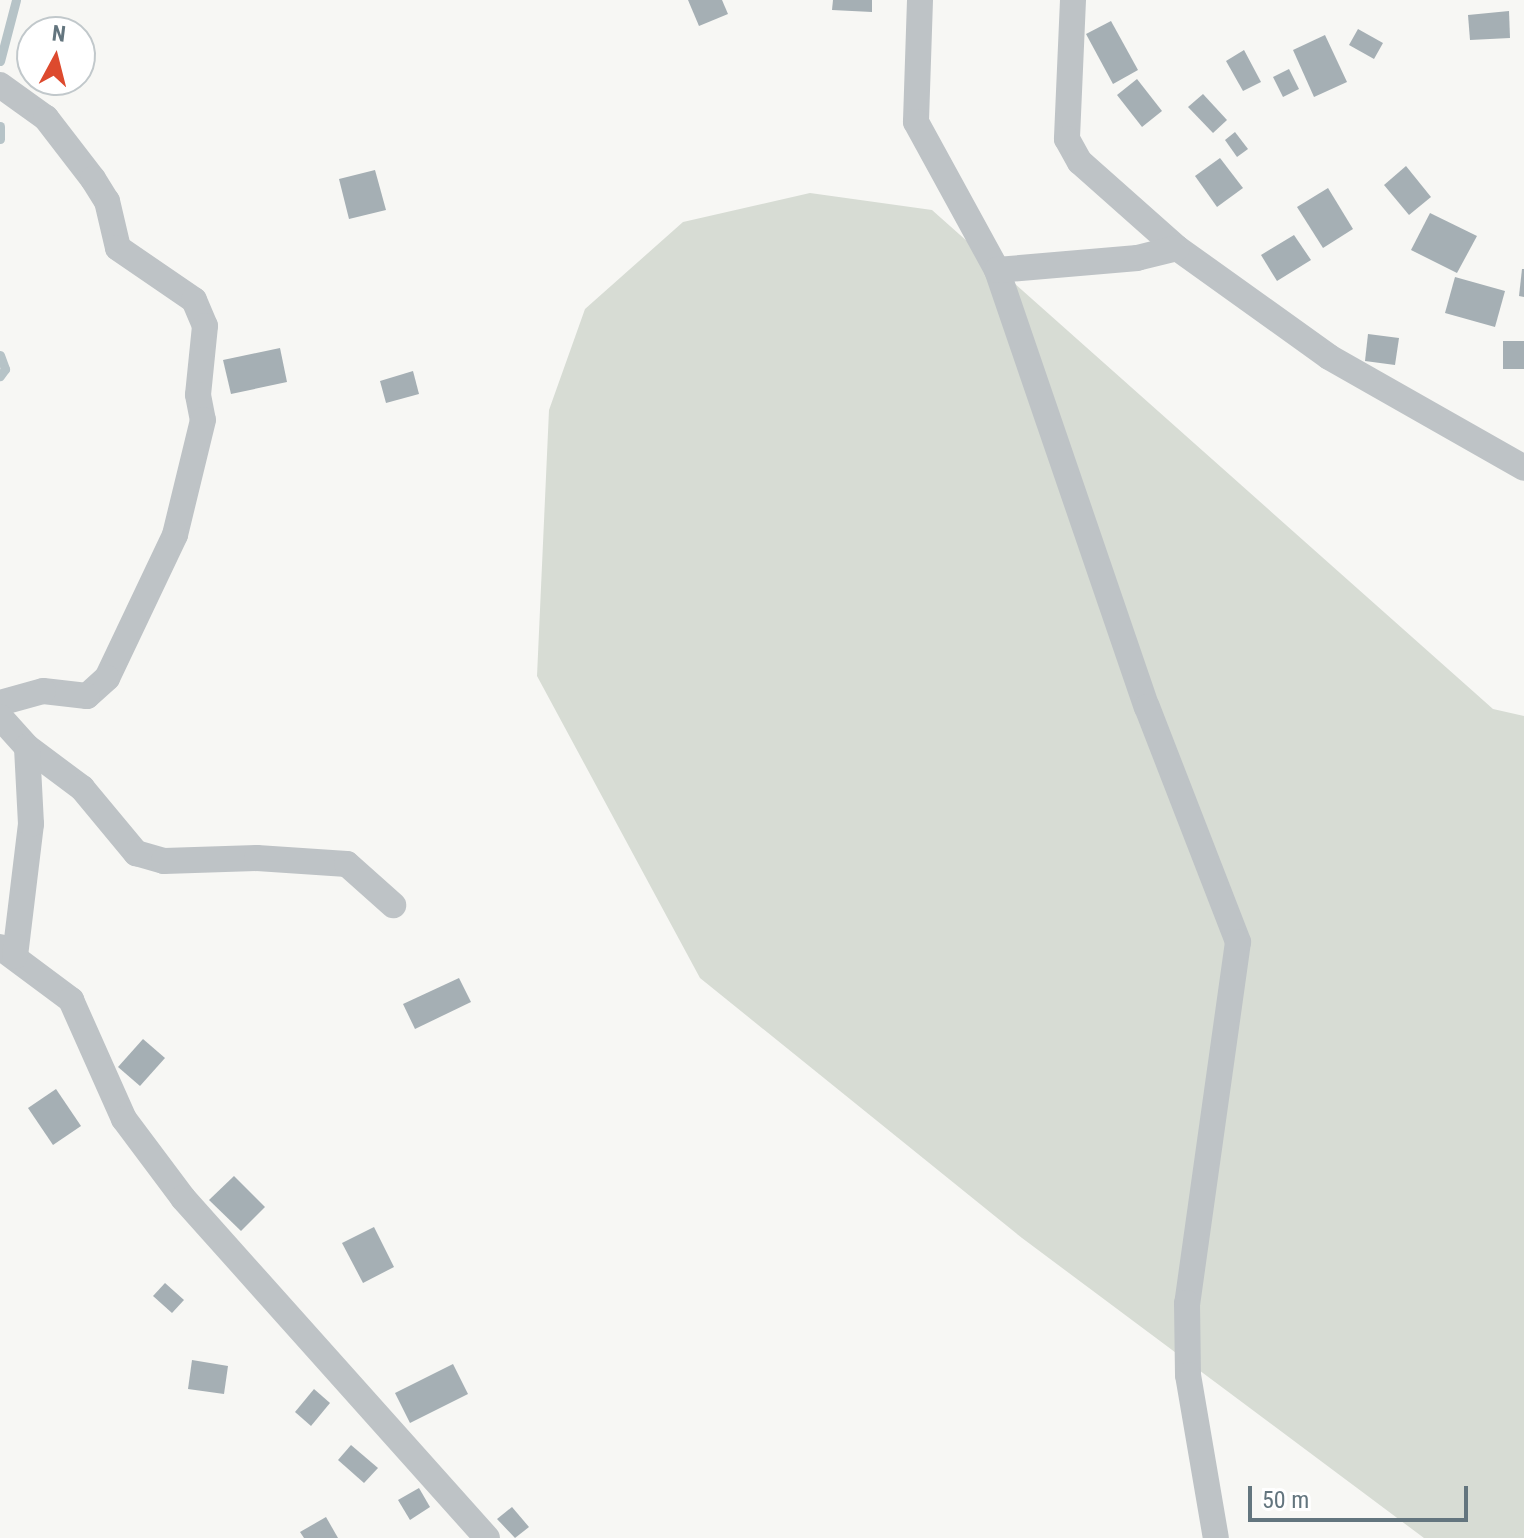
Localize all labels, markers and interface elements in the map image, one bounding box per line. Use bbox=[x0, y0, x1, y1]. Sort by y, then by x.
north arrow bbox=[16, 16, 96, 96]
text: N bbox=[51, 20, 67, 47]
scale bar bbox=[1252, 1470, 1472, 1520]
text: 50 m bbox=[1262, 1486, 1309, 1514]

